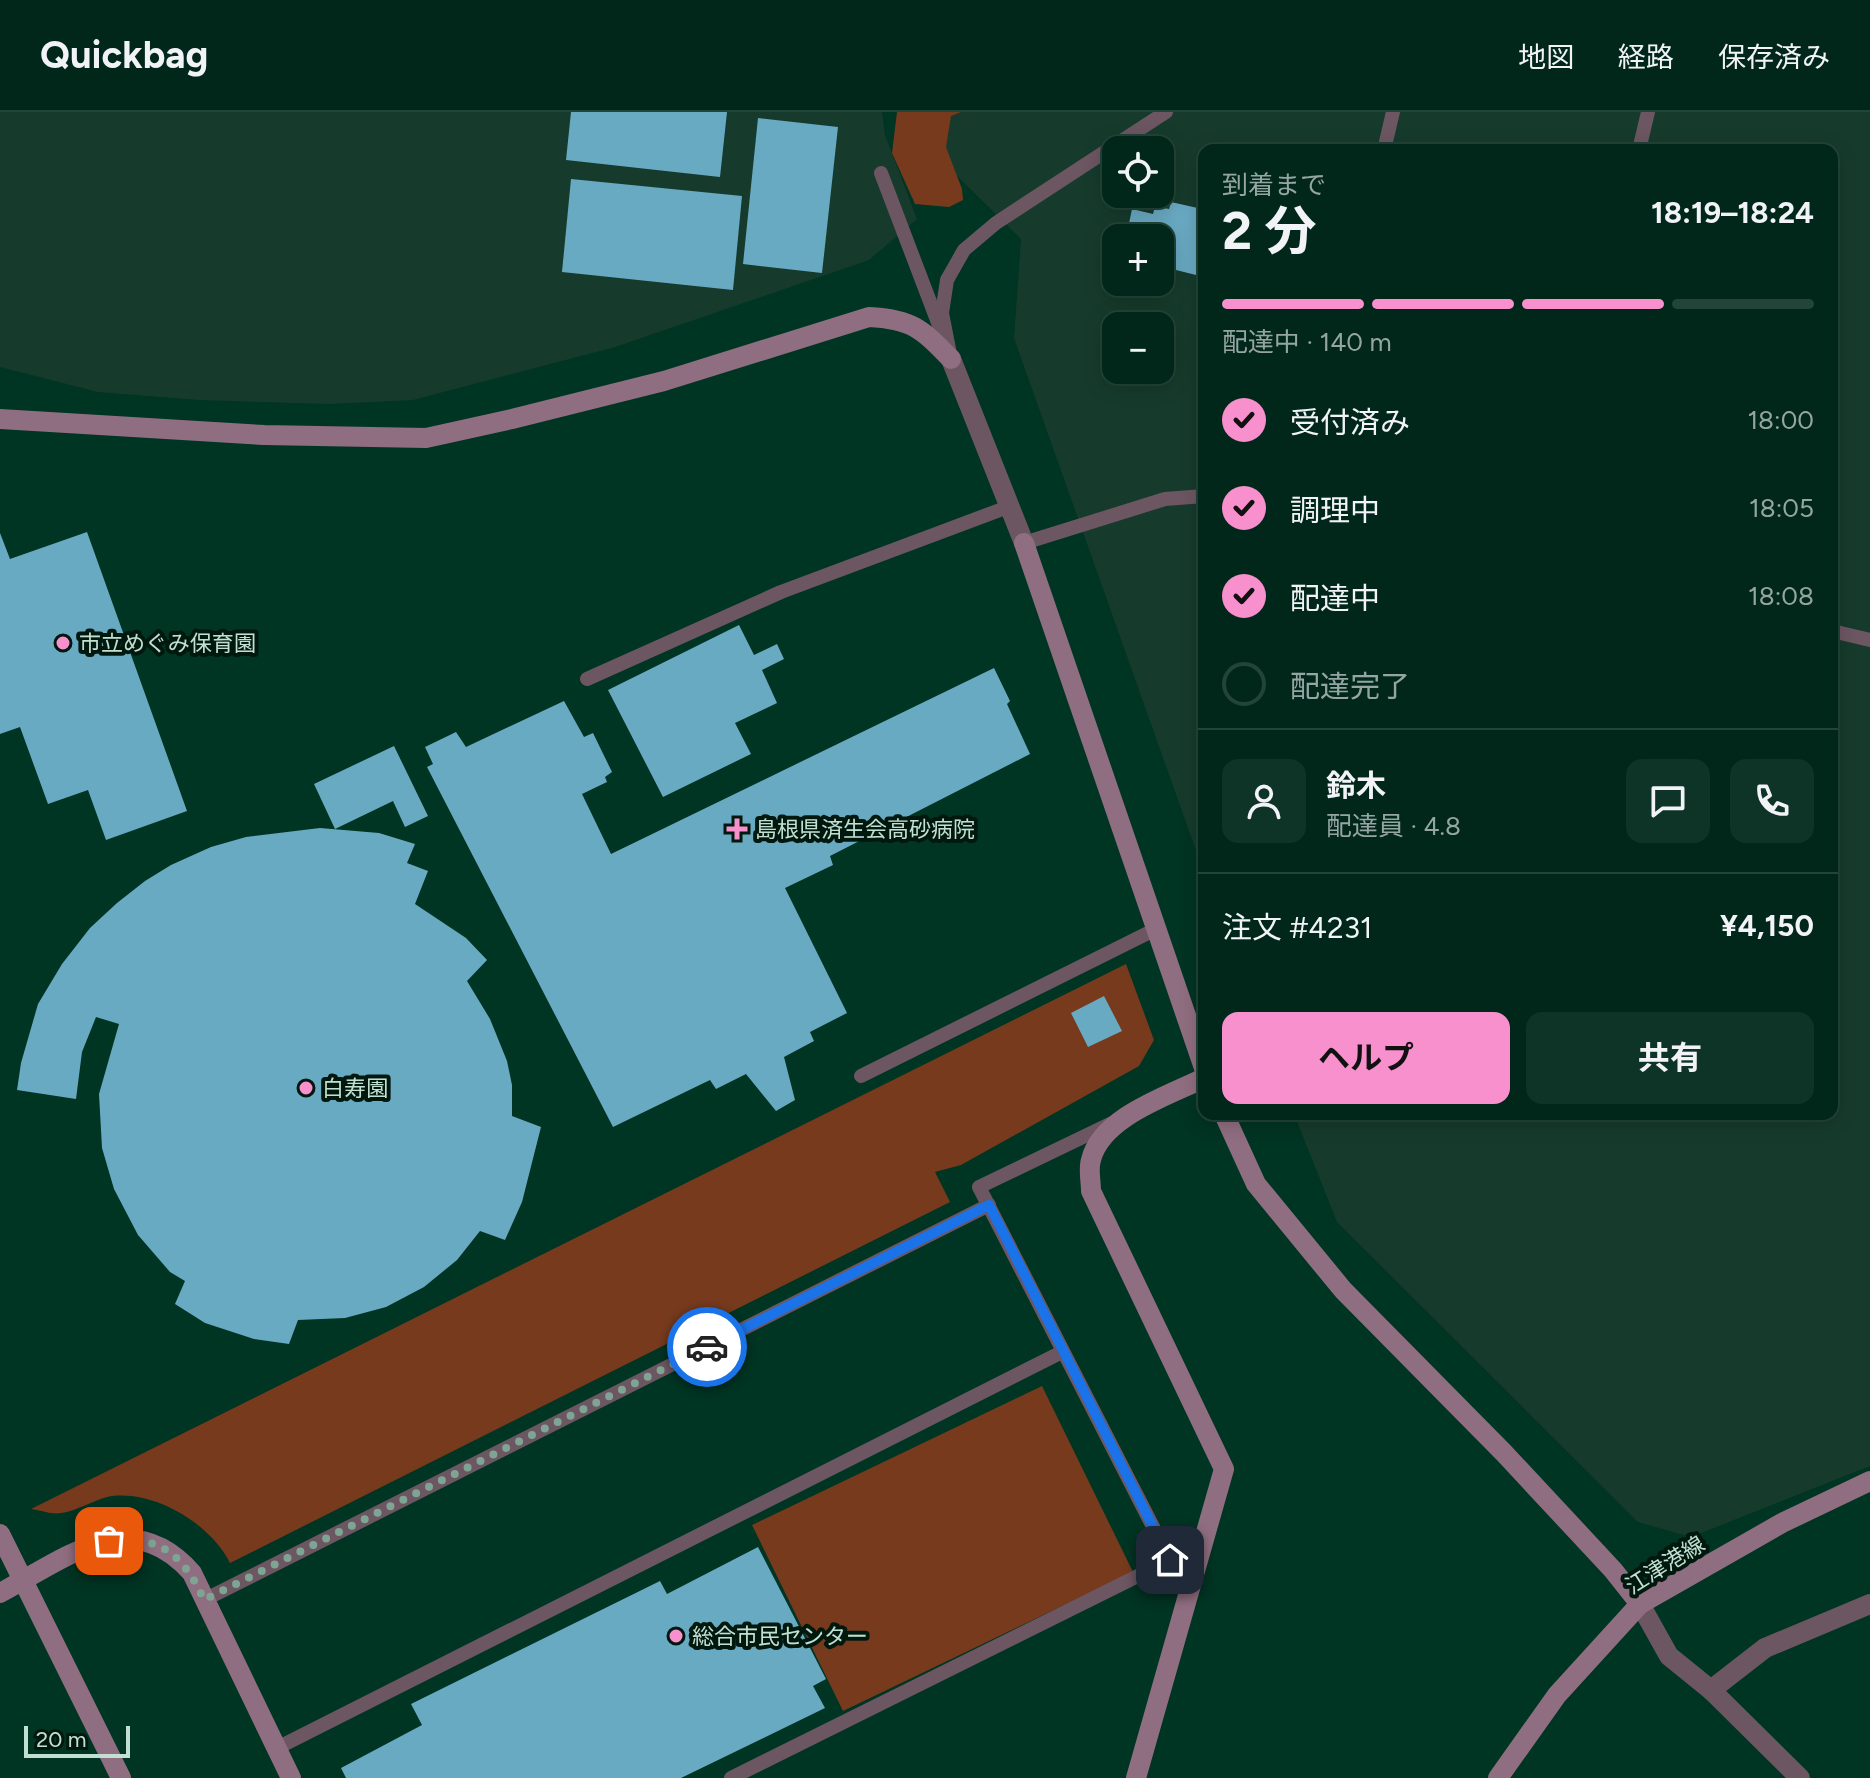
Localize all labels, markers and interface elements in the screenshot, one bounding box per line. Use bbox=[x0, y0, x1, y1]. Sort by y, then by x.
text: Quickbag bbox=[40, 32, 208, 78]
text: 地図 bbox=[1518, 40, 1574, 74]
text: 経路 bbox=[1618, 40, 1674, 74]
text: 保存済み bbox=[1718, 40, 1830, 74]
map controls bbox=[1102, 136, 1174, 384]
button: locate bbox=[1102, 136, 1174, 208]
text: 到着まで bbox=[1222, 169, 1326, 201]
text: 18:19–18:24 bbox=[1651, 194, 1814, 231]
text: 2 分 bbox=[1222, 200, 1316, 262]
button: + bbox=[1102, 224, 1174, 296]
button: − bbox=[1102, 312, 1174, 384]
text: 配達中 · 140 m bbox=[1222, 326, 1392, 358]
icon: check bbox=[1222, 398, 1266, 442]
text: 受付済み bbox=[1290, 404, 1410, 441]
text: 18:00 bbox=[1747, 404, 1814, 436]
icon: check bbox=[1222, 486, 1266, 530]
text: 調理中 bbox=[1290, 492, 1380, 529]
text: 18:05 bbox=[1749, 492, 1814, 524]
icon: check bbox=[1222, 574, 1266, 618]
text: 配達中 bbox=[1290, 580, 1380, 617]
text: 18:08 bbox=[1748, 580, 1814, 612]
place label: 市立めぐみ保育園 bbox=[79, 630, 256, 657]
marker: 市立めぐみ保育園 bbox=[54, 634, 72, 652]
text: 配達完了 bbox=[1290, 668, 1410, 705]
button: person bbox=[1222, 759, 1306, 843]
button: chat bbox=[1626, 759, 1710, 843]
button: phone bbox=[1730, 759, 1814, 843]
text: 鈴木 bbox=[1326, 767, 1386, 804]
text: 配達員 · 4.8 bbox=[1326, 810, 1461, 842]
place label: 島根県済生会高砂病院 bbox=[755, 816, 975, 843]
marker: 島根県済生会高砂病院 bbox=[726, 818, 748, 840]
text: ¥4,150 bbox=[1720, 907, 1814, 944]
text: 注文 #4231 bbox=[1222, 909, 1372, 946]
button: ヘルプ bbox=[1222, 1012, 1510, 1104]
button: 共有 bbox=[1526, 1012, 1814, 1104]
place label: 白寿園 bbox=[322, 1075, 388, 1102]
marker: 白寿園 bbox=[297, 1079, 315, 1097]
courier bbox=[667, 1307, 747, 1387]
icon: car bbox=[685, 1325, 729, 1369]
pin bbox=[75, 1507, 143, 1575]
icon: bag bbox=[87, 1519, 131, 1563]
pin bbox=[1136, 1526, 1204, 1594]
street label: 江津港線 bbox=[1621, 1530, 1709, 1600]
icon: home bbox=[1148, 1538, 1192, 1582]
place label: 総合市民センター bbox=[692, 1623, 868, 1650]
marker: 総合市民センター bbox=[667, 1627, 685, 1645]
scale bar bbox=[24, 1722, 130, 1758]
text: 20 m bbox=[36, 1726, 87, 1753]

